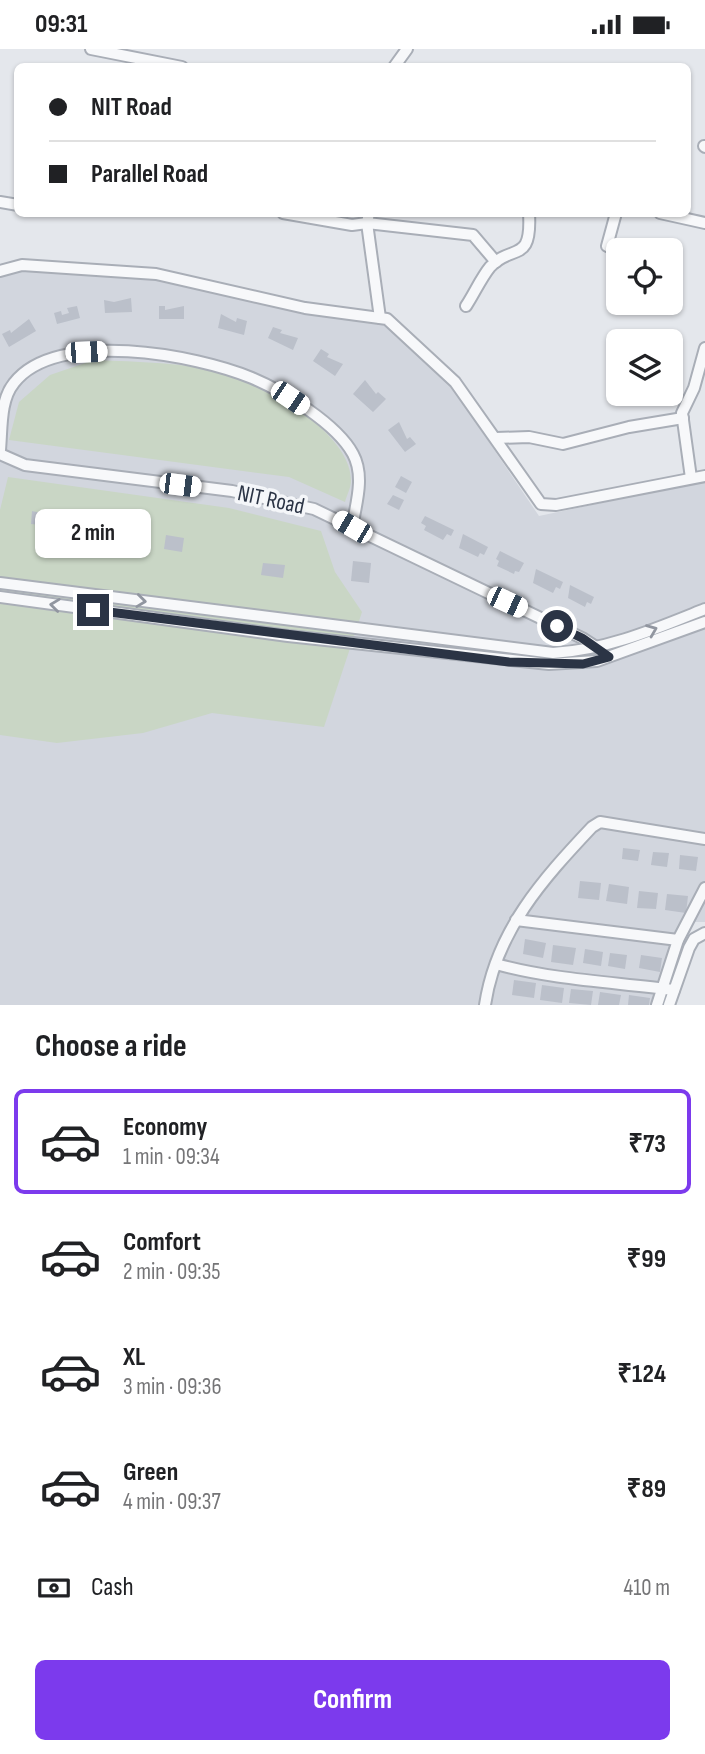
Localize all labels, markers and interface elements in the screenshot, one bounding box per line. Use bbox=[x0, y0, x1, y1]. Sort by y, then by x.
text: 09:31 bbox=[35, 9, 87, 40]
text: NIT Road bbox=[91, 92, 172, 123]
text: Parallel Road bbox=[91, 159, 208, 190]
map controls bbox=[606, 238, 683, 406]
button: locate bbox=[606, 238, 683, 315]
button: layers bbox=[606, 329, 683, 406]
car bbox=[65, 341, 108, 363]
car bbox=[267, 378, 314, 418]
car bbox=[158, 472, 203, 498]
street label: NIT Road bbox=[235, 479, 307, 521]
car bbox=[329, 507, 376, 547]
callout: 2 min bbox=[35, 509, 151, 557]
text: 2 min bbox=[71, 519, 115, 547]
car bbox=[484, 584, 531, 620]
one-way arrow bbox=[135, 593, 146, 608]
route end bbox=[77, 594, 109, 626]
one-way arrow bbox=[50, 597, 61, 612]
route start bbox=[541, 610, 573, 642]
one-way arrow bbox=[645, 625, 657, 639]
text: Choose a ride bbox=[35, 1027, 187, 1066]
icon: car bbox=[39, 1110, 102, 1173]
text: Economy bbox=[123, 1112, 207, 1143]
text: ₹73 bbox=[628, 1129, 666, 1160]
text: 1 min · 09:34 bbox=[123, 1143, 220, 1171]
icon: car bbox=[39, 1225, 102, 1288]
text: Comfort bbox=[123, 1227, 201, 1258]
text: ₹99 bbox=[626, 1244, 666, 1275]
text: 2 min · 09:35 bbox=[123, 1258, 221, 1286]
icon: car bbox=[39, 1340, 102, 1403]
text: XL bbox=[123, 1342, 145, 1373]
text: ₹124 bbox=[617, 1359, 666, 1390]
text: 3 min · 09:36 bbox=[123, 1373, 222, 1401]
icon: car bbox=[39, 1455, 102, 1518]
text: Green bbox=[123, 1457, 178, 1488]
text: ₹89 bbox=[627, 1474, 666, 1505]
text: 4 min · 09:37 bbox=[123, 1488, 221, 1516]
icon: cash bbox=[35, 1569, 73, 1607]
text: Cash bbox=[91, 1572, 134, 1603]
text: 410 m bbox=[624, 1574, 670, 1602]
button: Confirm bbox=[35, 1660, 670, 1740]

